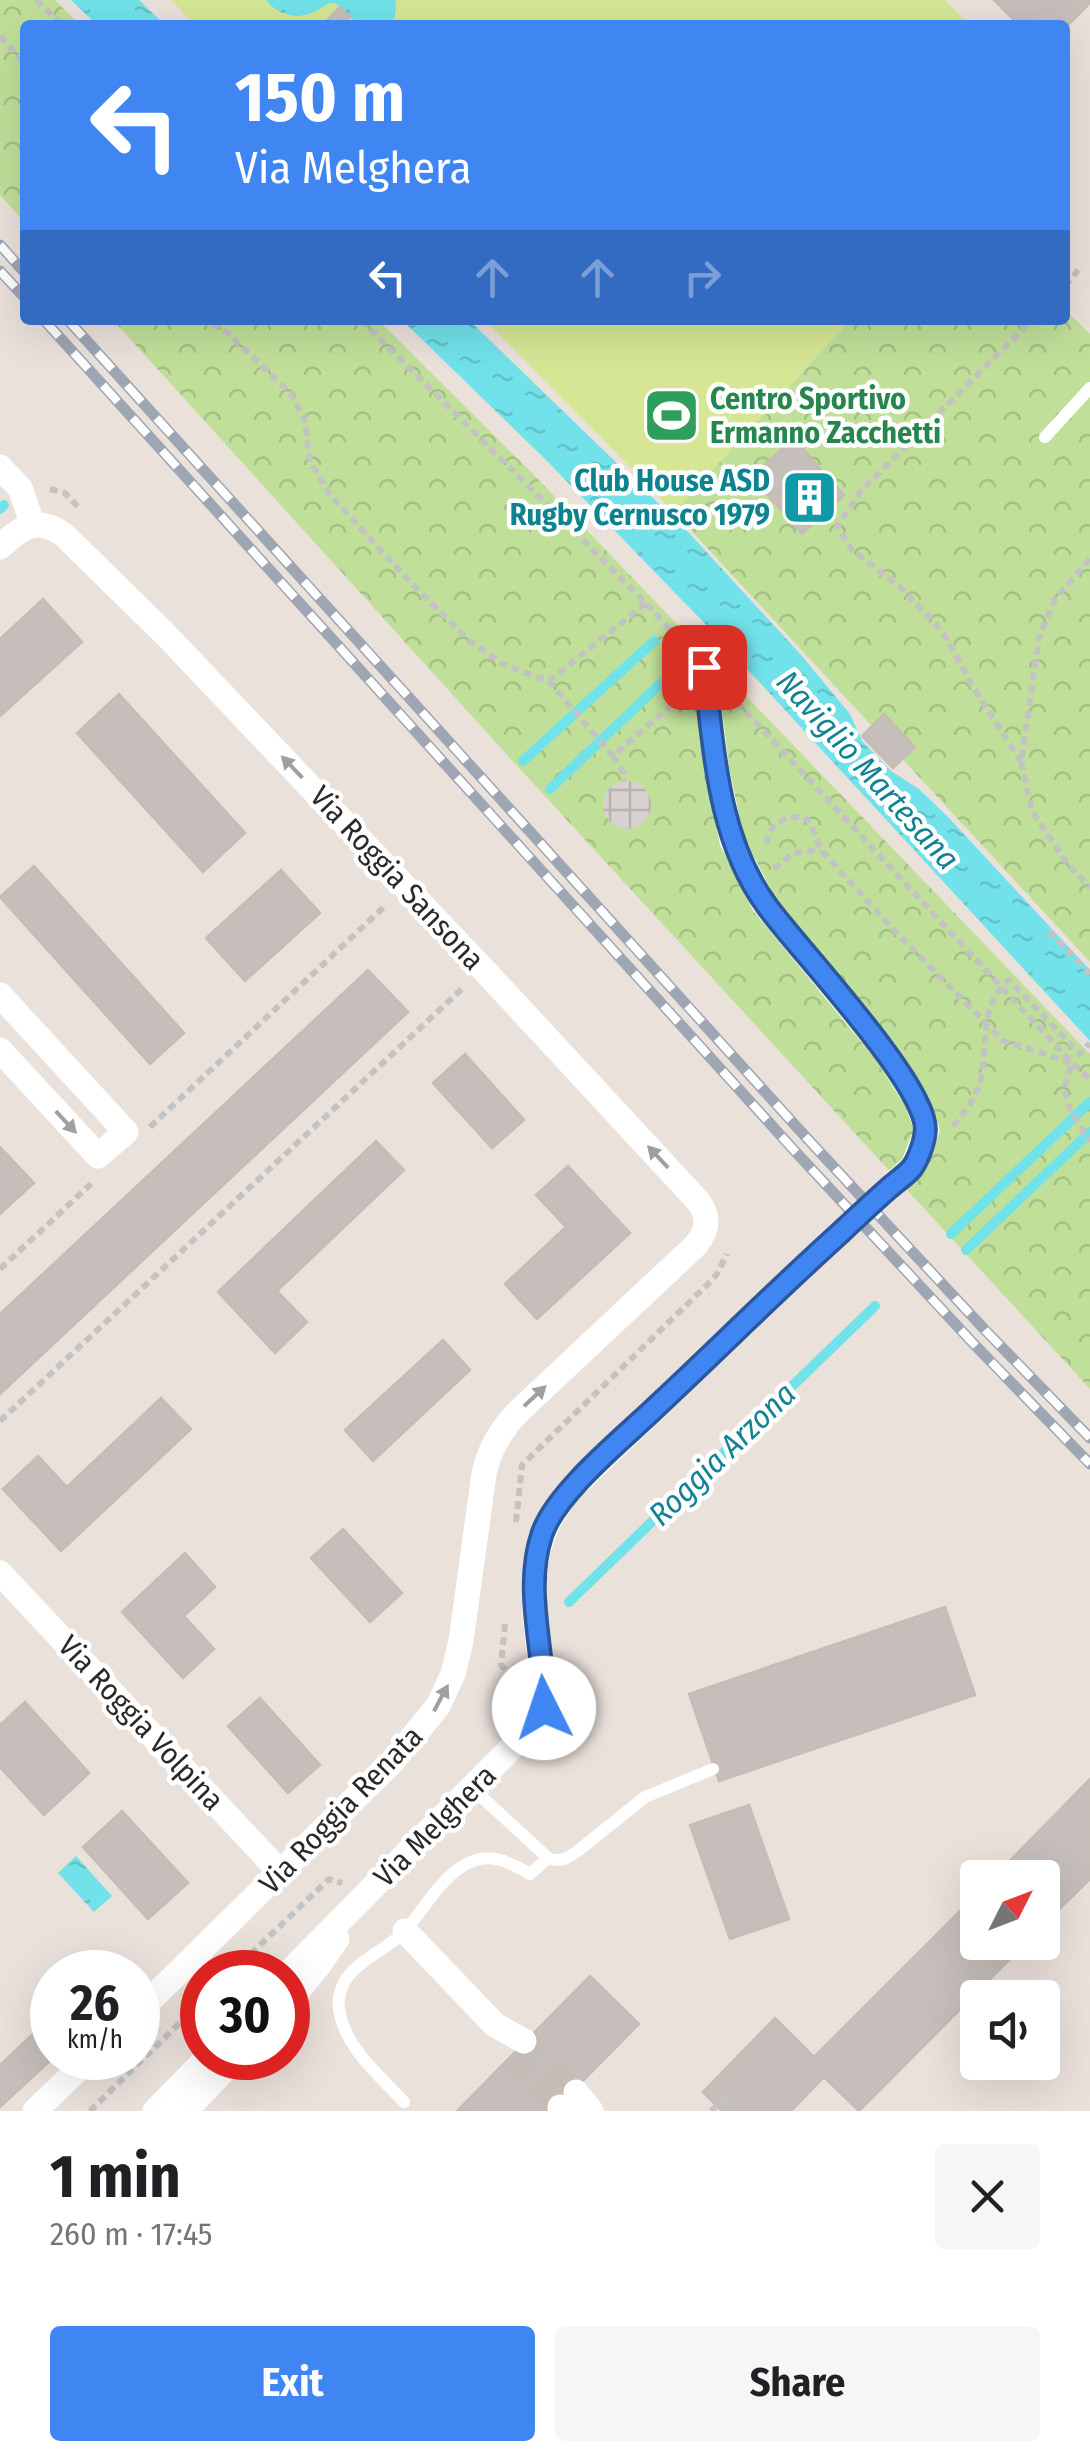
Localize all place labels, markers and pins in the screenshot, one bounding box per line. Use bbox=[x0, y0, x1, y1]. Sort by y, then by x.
place label: Centro Sportivo Ermanno Zacchetti bbox=[710, 381, 941, 451]
sports icon: Centro Sportivo Ermanno Zacchetti bbox=[641, 386, 701, 446]
place label: Club House ASD Rugby Cernusco 1979 bbox=[510, 463, 770, 533]
building icon: Club House ASD Rugby Cernusco 1979 bbox=[779, 468, 839, 528]
pin bbox=[662, 625, 747, 710]

